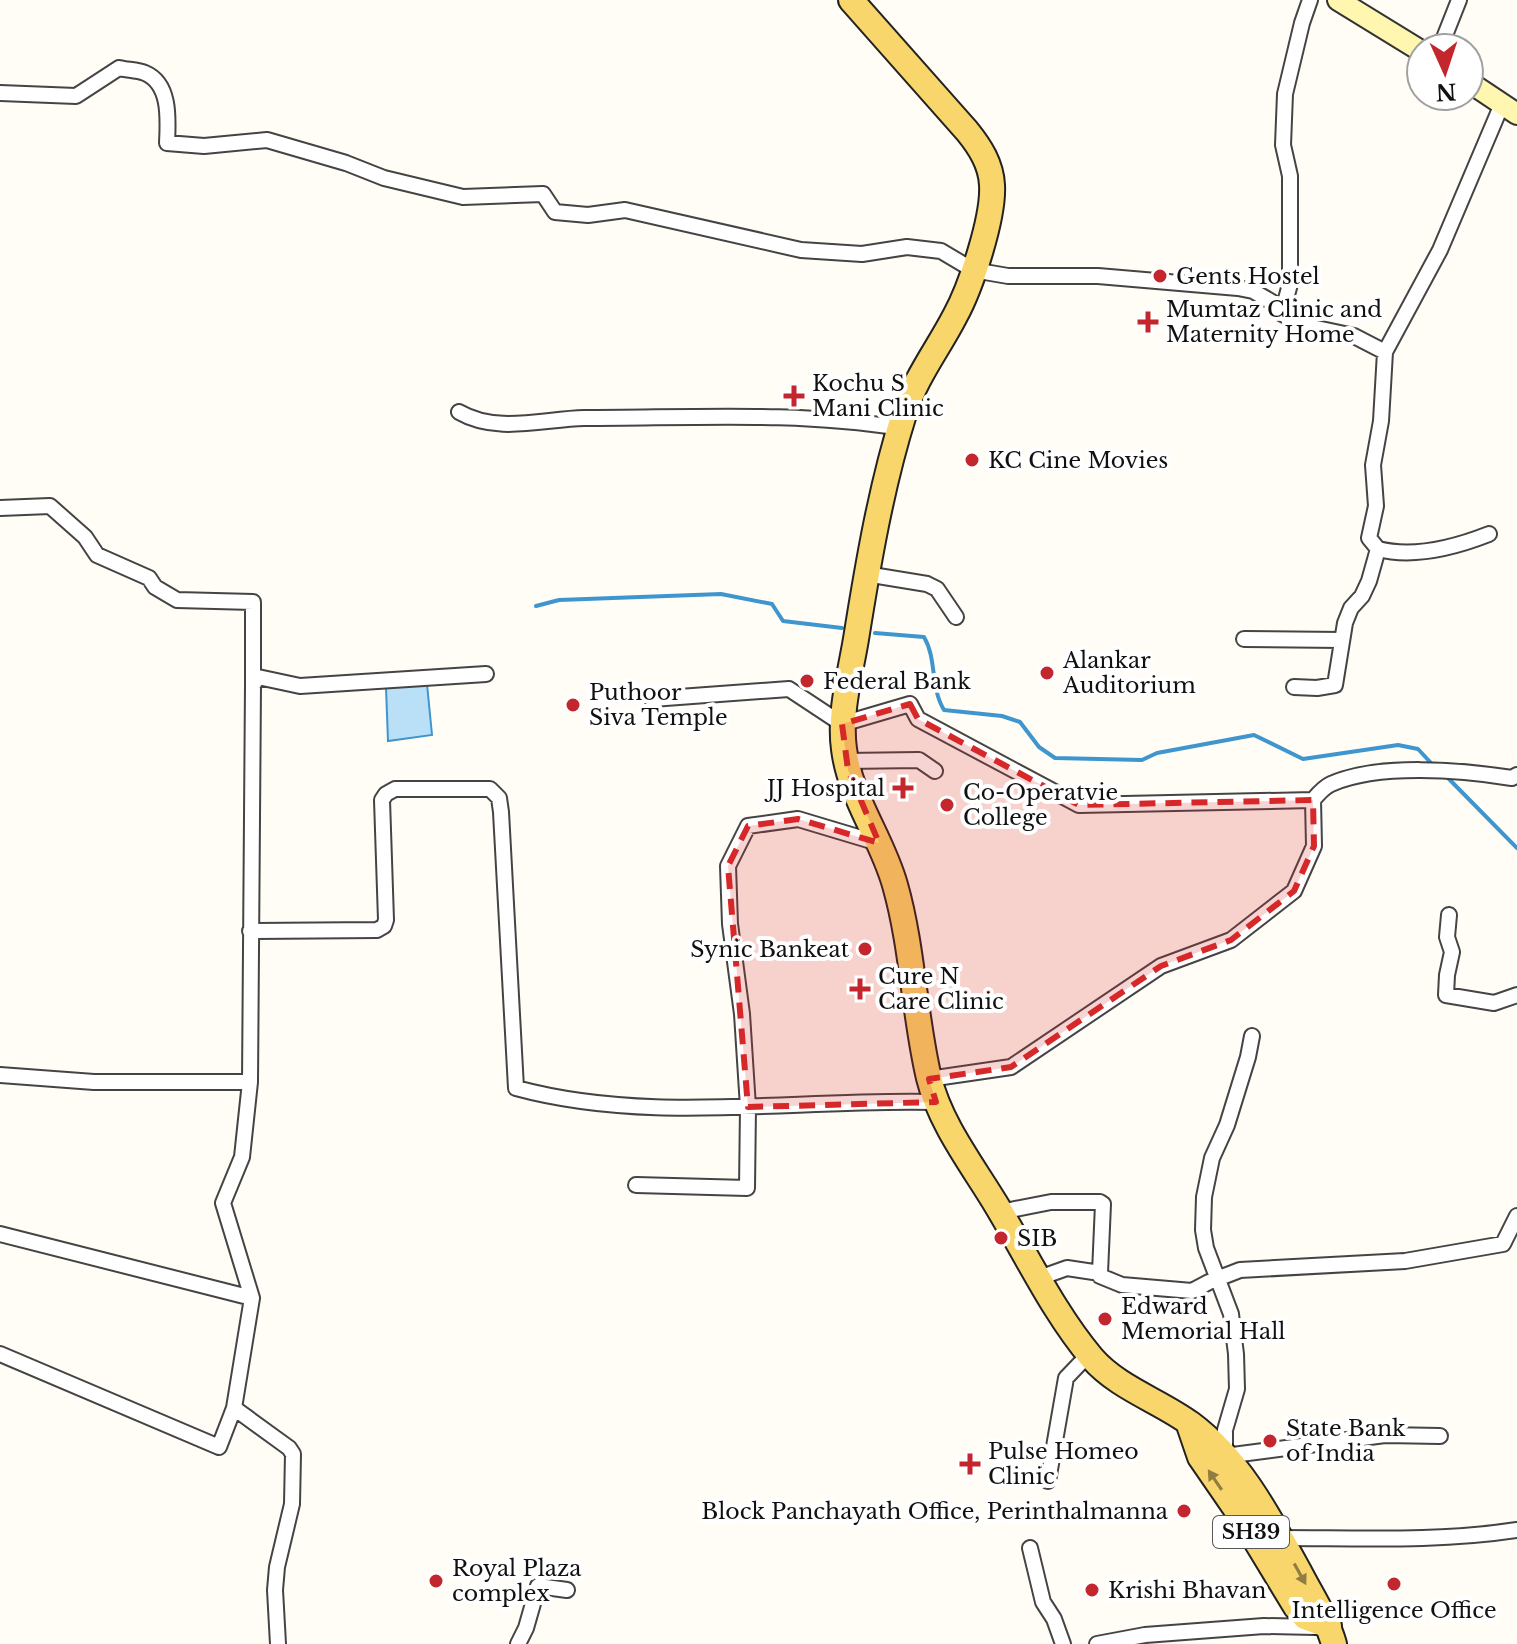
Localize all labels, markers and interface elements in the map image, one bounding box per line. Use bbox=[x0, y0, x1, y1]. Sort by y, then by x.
north arrow bbox=[1405, 32, 1485, 112]
text: N bbox=[1435, 77, 1457, 106]
place label: Gents Hostel bbox=[1176, 263, 1320, 290]
marker: Gents Hostel bbox=[1151, 267, 1169, 285]
place label: Mumtaz Clinic and Maternity Home bbox=[1166, 296, 1382, 348]
marker: Mumtaz Clinic and Maternity Home bbox=[1137, 311, 1159, 333]
place label: Kochu S Mani Clinic bbox=[812, 370, 944, 422]
marker: Kochu S Mani Clinic bbox=[783, 385, 805, 407]
place label: KC Cine Movies bbox=[988, 447, 1168, 474]
marker: KC Cine Movies bbox=[963, 451, 981, 469]
place label: Alankar Auditorium bbox=[1062, 647, 1196, 699]
marker: Alankar Auditorium bbox=[1038, 664, 1056, 682]
place label: Federal Bank bbox=[823, 668, 971, 695]
marker: Federal Bank bbox=[798, 672, 816, 690]
place label: Puthoor Siva Temple bbox=[589, 679, 728, 731]
marker: Puthoor Siva Temple bbox=[564, 696, 582, 714]
place label: JJ Hospital bbox=[764, 775, 885, 802]
marker: JJ Hospital bbox=[892, 777, 914, 799]
place label: Co-Operatvie College bbox=[963, 779, 1118, 831]
marker: Co-Operatvie College bbox=[938, 796, 956, 814]
place label: Synic Bankeat bbox=[690, 936, 850, 963]
marker: Synic Bankeat bbox=[856, 940, 874, 958]
place label: Cure N Care Clinic bbox=[878, 963, 1004, 1015]
marker: Cure N Care Clinic bbox=[849, 978, 871, 1000]
place label: SIB bbox=[1017, 1225, 1057, 1252]
marker: SIB bbox=[992, 1229, 1010, 1247]
place label: Edward Memorial Hall bbox=[1121, 1293, 1286, 1345]
marker: Edward Memorial Hall bbox=[1096, 1310, 1114, 1328]
place label: State Bank of India bbox=[1286, 1415, 1406, 1467]
marker: State Bank of India bbox=[1261, 1432, 1279, 1450]
place label: Pulse Homeo Clinic bbox=[988, 1438, 1139, 1490]
marker: Pulse Homeo Clinic bbox=[959, 1453, 981, 1475]
one-way arrow bbox=[1208, 1469, 1223, 1491]
place label: Block Panchayath Office, Perinthalmanna bbox=[701, 1498, 1169, 1525]
marker: Block Panchayath Office, Perinthalmanna bbox=[1175, 1502, 1193, 1520]
road number: SH39 bbox=[1213, 1516, 1289, 1548]
place label: Royal Plaza complex bbox=[452, 1555, 582, 1607]
one-way arrow bbox=[1293, 1562, 1307, 1585]
marker: Royal Plaza complex bbox=[427, 1572, 445, 1590]
marker: Intelligence Office bbox=[1385, 1575, 1403, 1593]
place label: Krishi Bhavan bbox=[1108, 1577, 1266, 1604]
marker: Krishi Bhavan bbox=[1083, 1581, 1101, 1599]
place label: Intelligence Office bbox=[1291, 1597, 1497, 1624]

